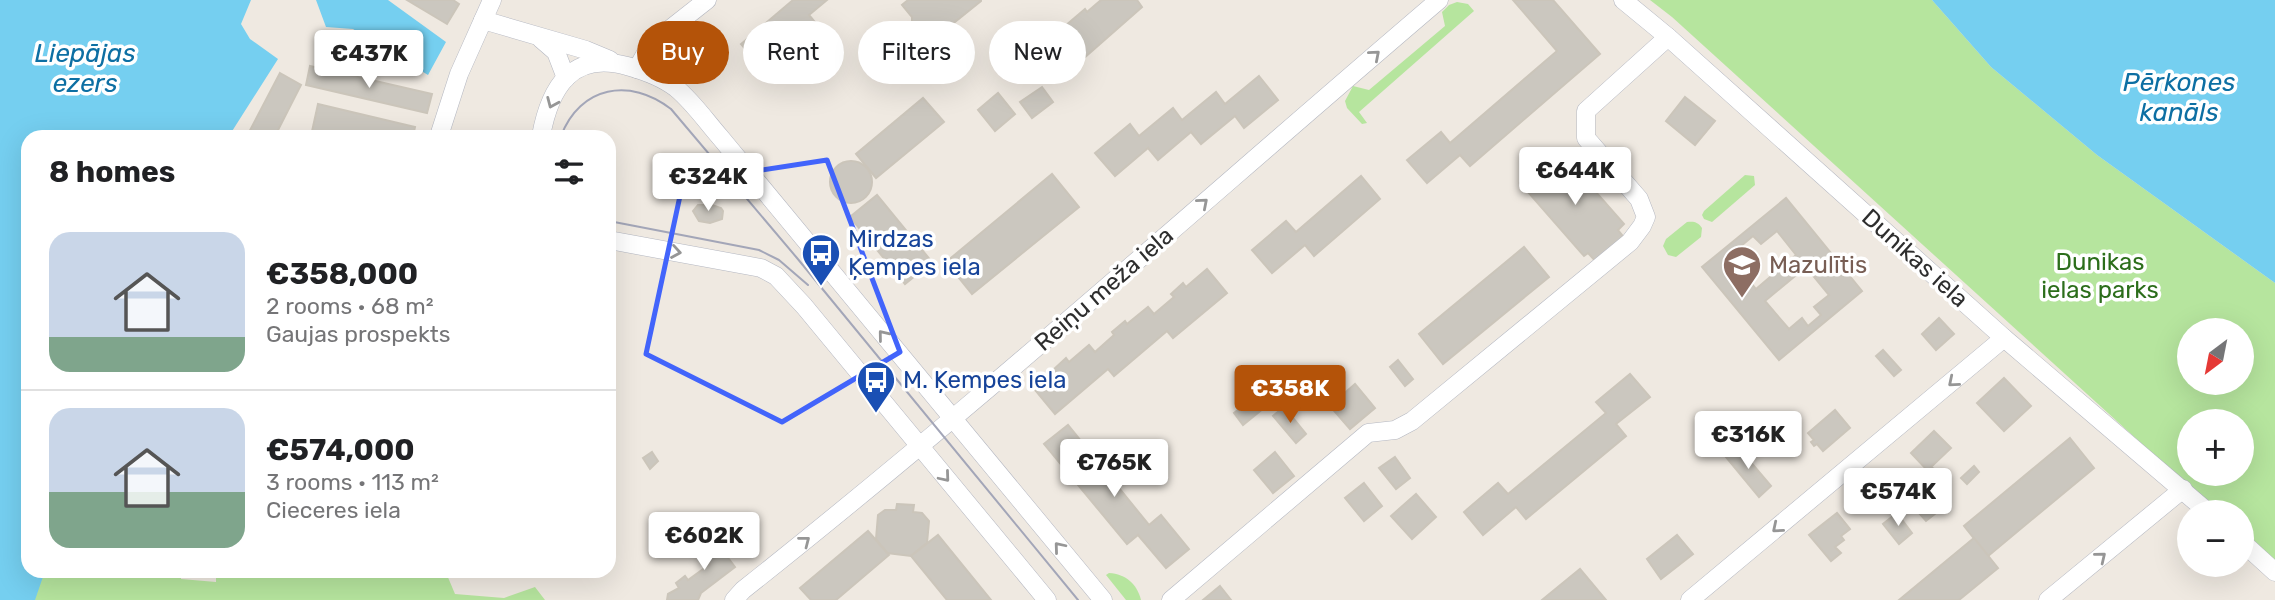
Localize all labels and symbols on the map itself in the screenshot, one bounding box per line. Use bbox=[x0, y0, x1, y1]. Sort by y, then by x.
pin: €437K bbox=[320, 31, 418, 90]
water label: Liepājas ezers bbox=[34, 38, 136, 99]
one-way arrow bbox=[1367, 51, 1380, 63]
water label: Pērkones kanāls bbox=[2123, 67, 2235, 128]
one-way arrow bbox=[547, 96, 561, 108]
pin: €644K bbox=[1526, 148, 1624, 207]
pin: €324K bbox=[659, 154, 757, 213]
one-way arrow bbox=[1194, 199, 1207, 211]
street label: Dunikas iela bbox=[1856, 203, 1974, 313]
street label: Reiņu meža iela bbox=[1029, 221, 1179, 357]
place label: Mirdzas Ķempes iela bbox=[848, 225, 981, 281]
bus stop icon: Mirdzas Ķempes iela bbox=[800, 232, 842, 287]
one-way arrow bbox=[670, 244, 682, 259]
school or university icon: Mazulītis bbox=[1721, 244, 1763, 299]
park label: Dunikas ielas parks bbox=[2041, 248, 2159, 304]
place label: Mazulītis bbox=[1769, 251, 1867, 279]
north arrow bbox=[2177, 318, 2254, 396]
one-way arrow bbox=[878, 330, 891, 342]
bus stop icon: M. Ķempes iela bbox=[855, 359, 897, 414]
place label: M. Ķempes iela bbox=[903, 366, 1067, 394]
pin: €358K bbox=[1241, 366, 1339, 425]
one-way arrow bbox=[1948, 374, 1960, 387]
pin: €316K bbox=[1699, 412, 1797, 471]
pin: €765K bbox=[1065, 440, 1163, 499]
one-way arrow bbox=[937, 468, 949, 481]
pin: €574K bbox=[1849, 468, 1947, 528]
pin: €602K bbox=[655, 512, 753, 572]
one-way arrow bbox=[1773, 519, 1785, 532]
one-way arrow bbox=[797, 536, 810, 549]
one-way arrow bbox=[1055, 543, 1067, 556]
one-way arrow bbox=[2093, 552, 2105, 565]

